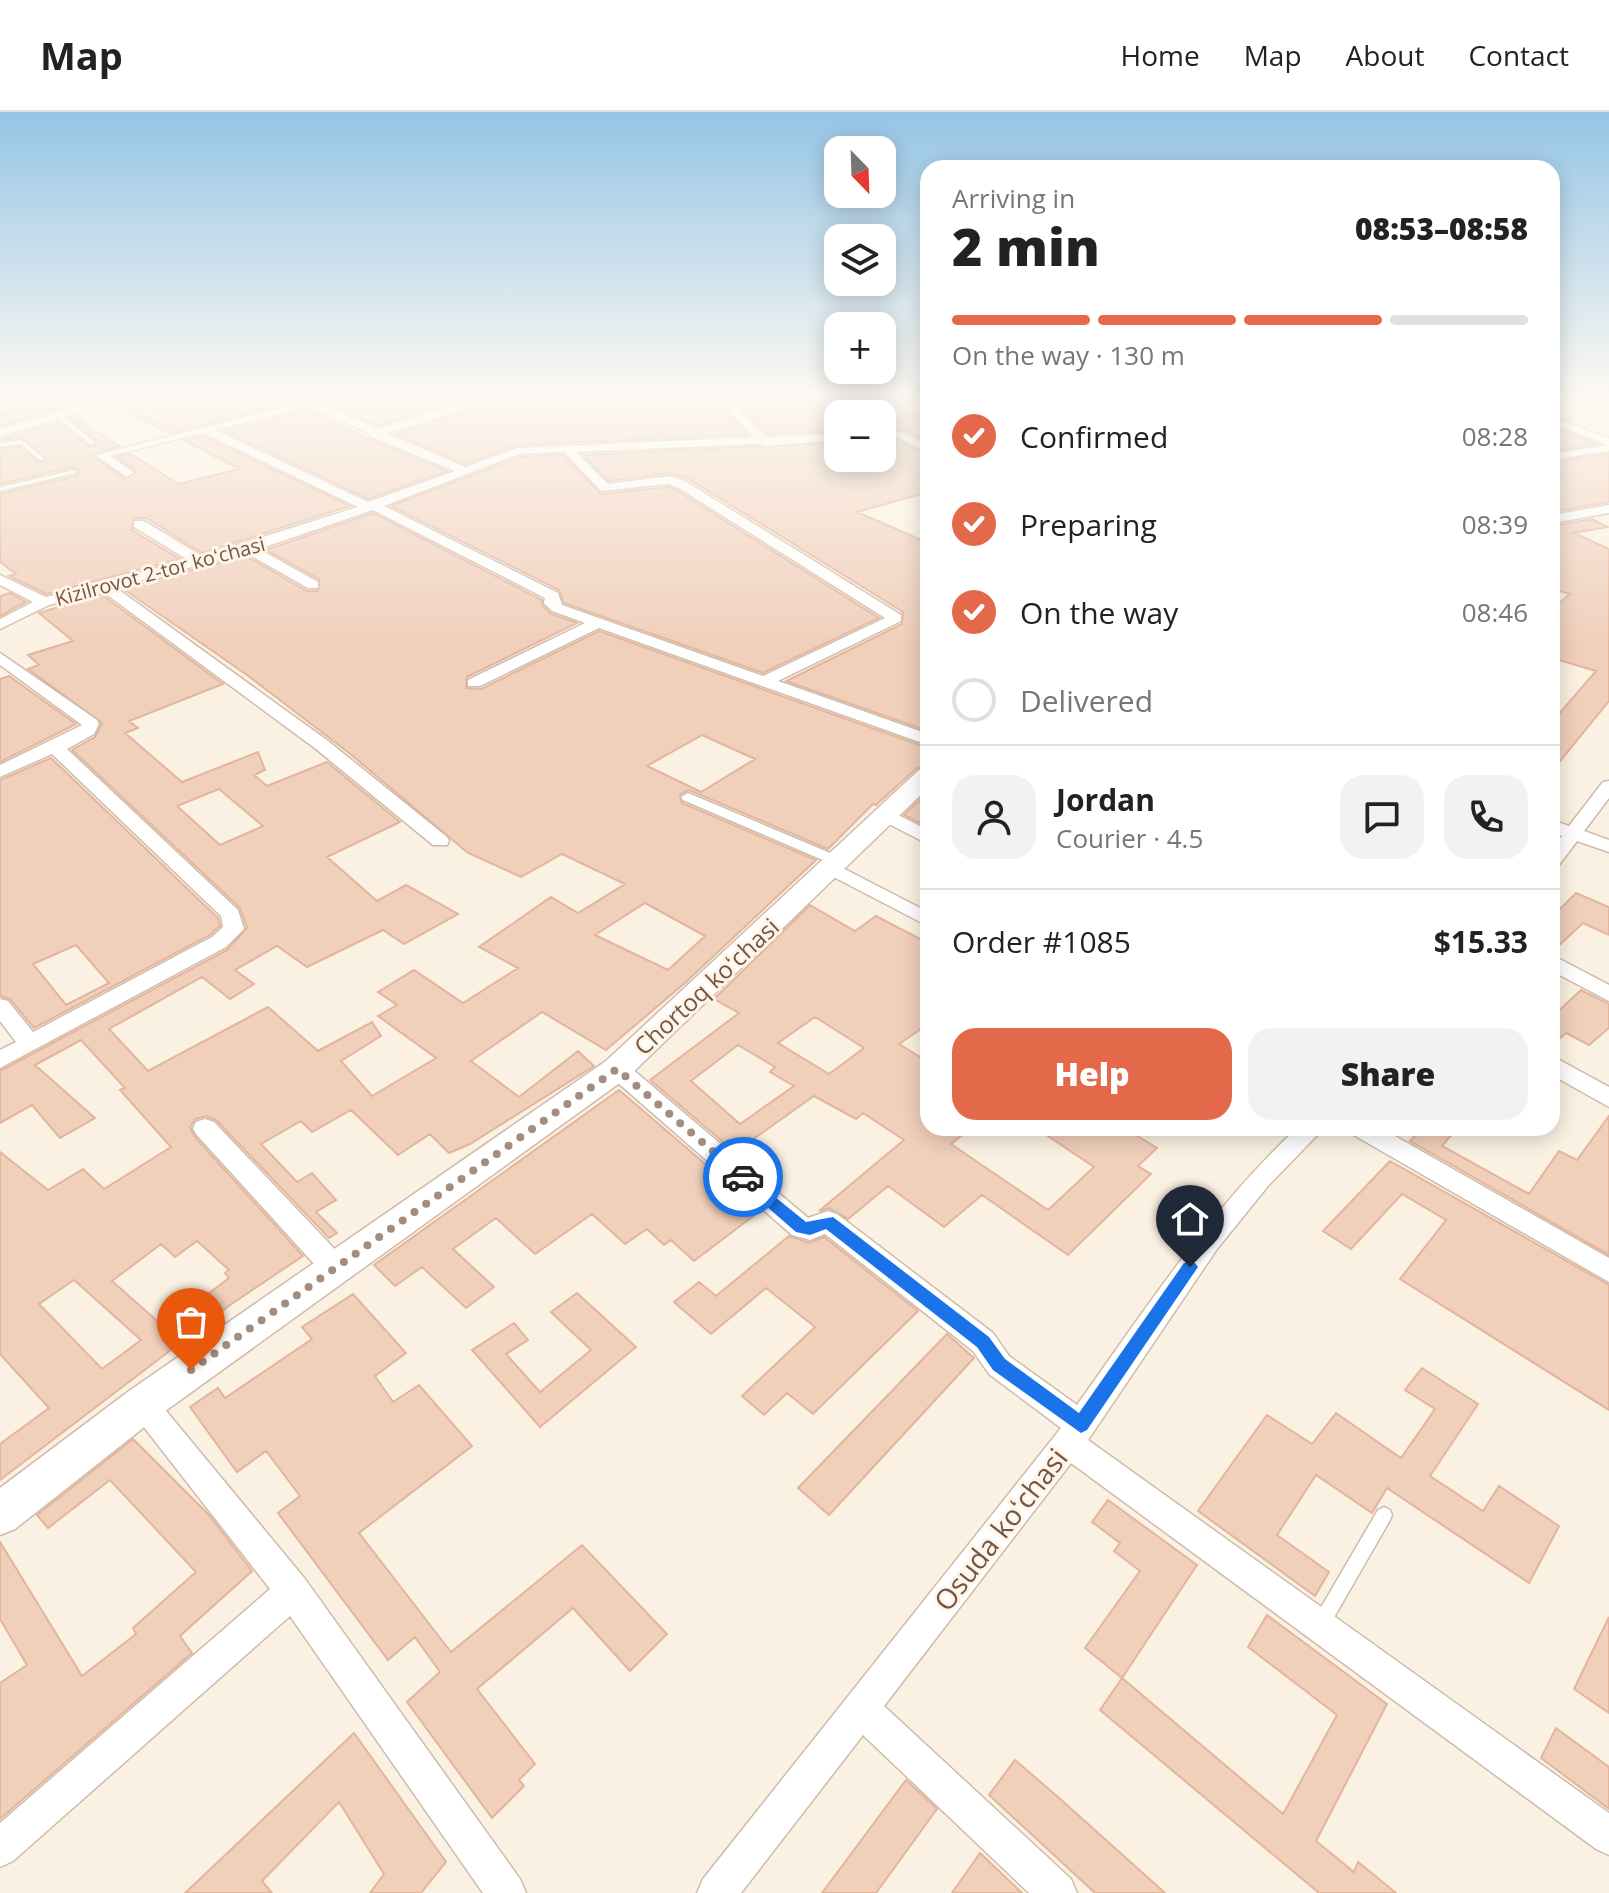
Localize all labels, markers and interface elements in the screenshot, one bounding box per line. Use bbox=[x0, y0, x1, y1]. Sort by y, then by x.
text: Map bbox=[40, 29, 123, 81]
text: Home bbox=[1121, 36, 1200, 74]
text: Map bbox=[1244, 36, 1302, 74]
text: About bbox=[1346, 36, 1424, 74]
text: Contact bbox=[1468, 36, 1569, 74]
north arrow bbox=[824, 136, 896, 208]
map controls bbox=[824, 136, 896, 472]
text: Arriving in bbox=[952, 180, 1075, 216]
text: 08:53–08:58 bbox=[1355, 208, 1528, 249]
text: 2 min bbox=[952, 210, 1100, 281]
button: layers bbox=[824, 224, 896, 296]
button: + bbox=[824, 312, 896, 384]
text: On the way · 130 m bbox=[952, 337, 1185, 373]
button: − bbox=[824, 400, 896, 472]
icon: check bbox=[952, 414, 996, 458]
text: Confirmed bbox=[1020, 416, 1168, 457]
text: 08:28 bbox=[1462, 418, 1528, 454]
icon: check bbox=[952, 502, 996, 546]
text: Preparing bbox=[1020, 504, 1157, 545]
text: 08:39 bbox=[1462, 506, 1528, 542]
street label: Kizilrovot 2-tor koʻchasi bbox=[52, 530, 268, 612]
icon: check bbox=[952, 590, 996, 634]
text: On the way bbox=[1020, 592, 1178, 633]
text: 08:46 bbox=[1462, 594, 1528, 630]
text: Delivered bbox=[1020, 680, 1153, 721]
button: person bbox=[952, 775, 1036, 859]
button: chat bbox=[1340, 775, 1424, 859]
button: phone bbox=[1444, 775, 1528, 859]
text: Jordan bbox=[1056, 779, 1155, 820]
text: Courier · 4.5 bbox=[1056, 820, 1203, 856]
street label: Chortoq koʻchasi bbox=[626, 910, 786, 1062]
text: Order #1085 bbox=[952, 921, 1131, 962]
text: $15.33 bbox=[1434, 921, 1528, 962]
button: Help bbox=[952, 1028, 1232, 1120]
button: Share bbox=[1248, 1028, 1528, 1120]
courier bbox=[703, 1137, 783, 1217]
icon: car bbox=[721, 1155, 765, 1199]
pin bbox=[1156, 1185, 1224, 1267]
icon: home bbox=[1168, 1197, 1212, 1241]
pin bbox=[157, 1288, 225, 1370]
icon: bag bbox=[169, 1300, 213, 1344]
street label: Osuda koʻchasi bbox=[925, 1440, 1075, 1618]

